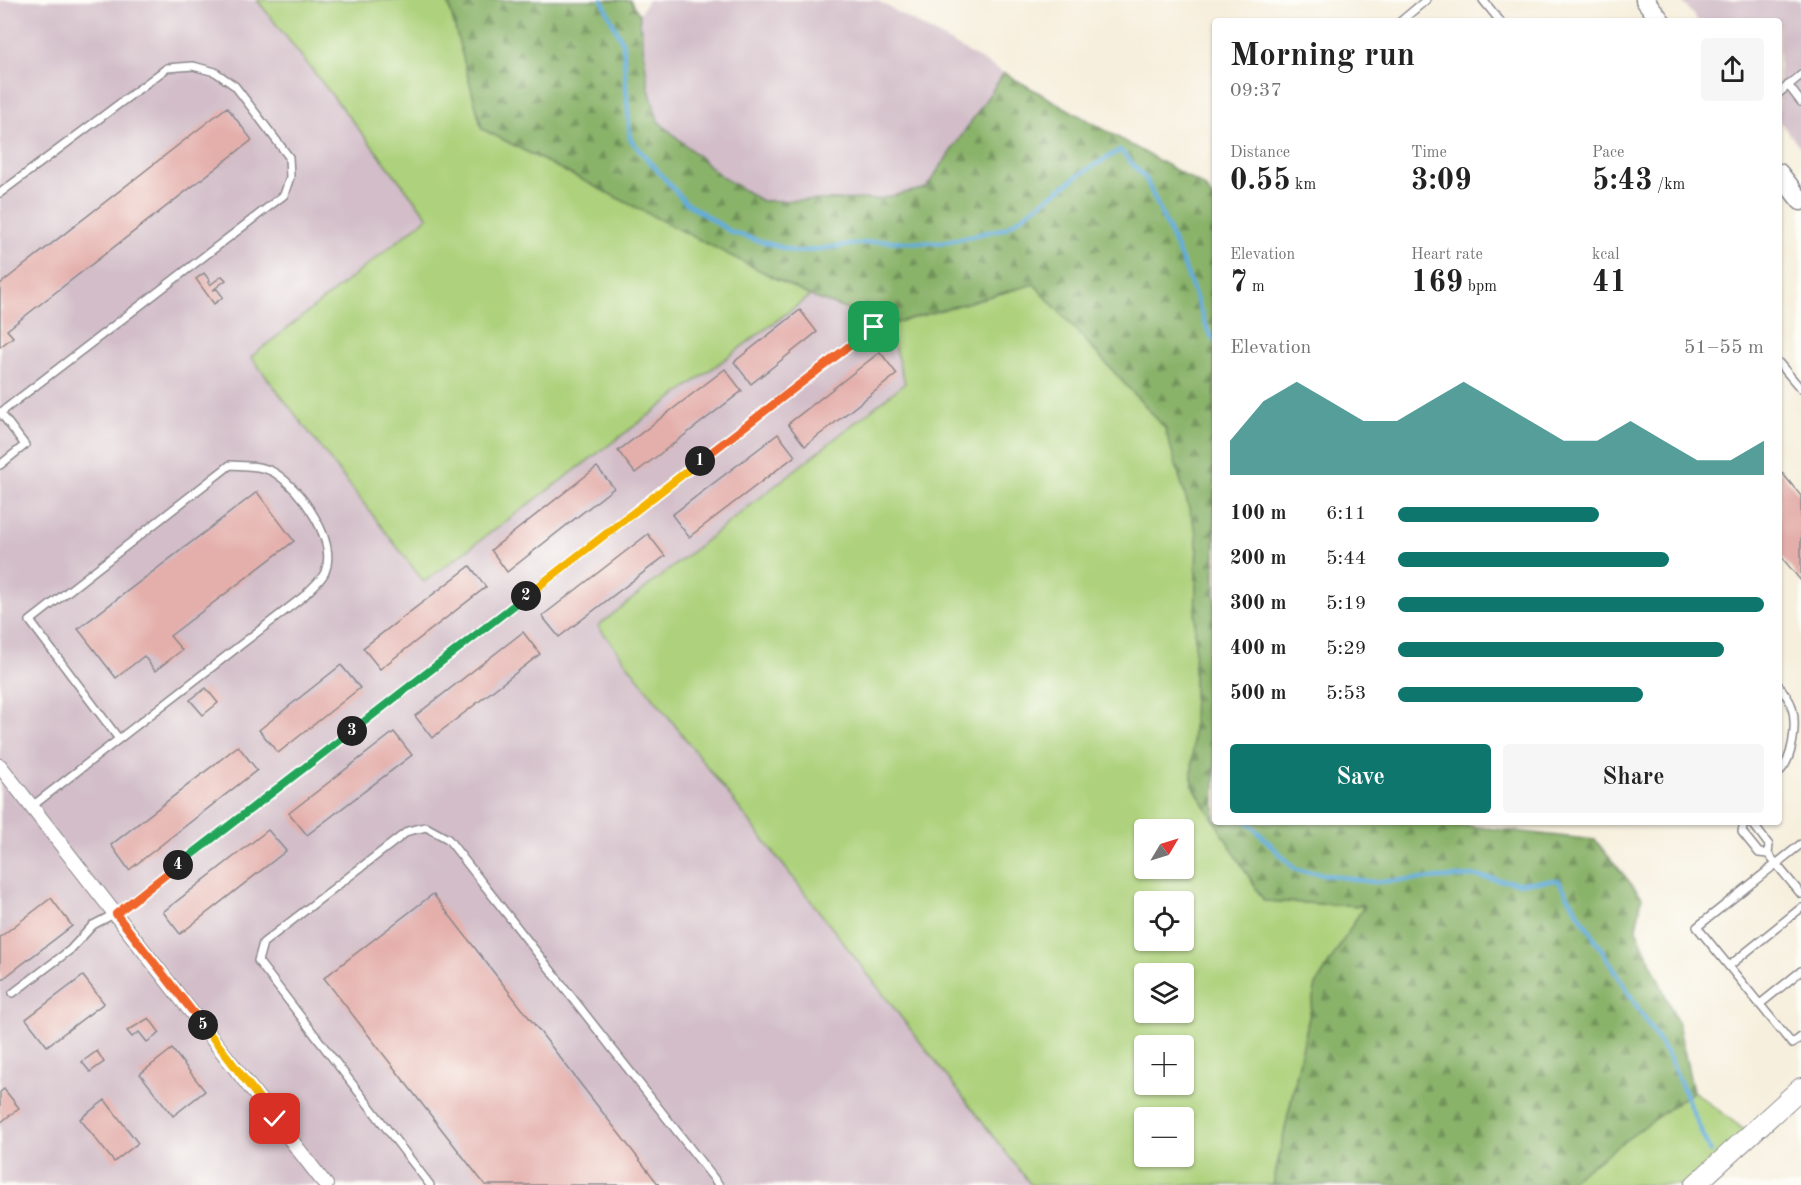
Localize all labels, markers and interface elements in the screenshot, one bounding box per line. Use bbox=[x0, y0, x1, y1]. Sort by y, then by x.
button: share bbox=[1701, 38, 1764, 101]
text: Morning run bbox=[1230, 40, 1415, 73]
text: 09:37 bbox=[1230, 81, 1282, 101]
text: Distance bbox=[1230, 145, 1290, 161]
text: Time bbox=[1411, 145, 1447, 161]
text: Pace bbox=[1592, 145, 1624, 161]
text: 0.55 bbox=[1230, 166, 1291, 196]
text: 3:09 bbox=[1411, 166, 1472, 196]
text: 5:43 bbox=[1592, 166, 1653, 196]
text: km bbox=[1291, 177, 1316, 193]
text: /km bbox=[1653, 177, 1685, 193]
text: Elevation bbox=[1230, 247, 1295, 263]
text: Heart rate bbox=[1411, 247, 1483, 263]
text: kcal bbox=[1592, 247, 1620, 263]
text: 7 bbox=[1230, 268, 1247, 298]
text: 169 bbox=[1411, 268, 1463, 298]
text: 41 bbox=[1592, 268, 1627, 298]
text: m bbox=[1247, 279, 1265, 295]
text: bpm bbox=[1463, 279, 1497, 295]
pin bbox=[848, 301, 899, 352]
icon: arrive bbox=[857, 310, 890, 343]
text: Elevation bbox=[1230, 338, 1311, 358]
text: 51–55 m bbox=[1684, 338, 1764, 358]
pin: 1 bbox=[685, 446, 715, 476]
text: 1 bbox=[695, 453, 705, 469]
text: 100 m bbox=[1230, 504, 1286, 524]
text: 6:11 bbox=[1326, 504, 1366, 524]
text: 200 m bbox=[1230, 549, 1286, 569]
text: 5:44 bbox=[1326, 549, 1366, 569]
pin: 2 bbox=[511, 581, 541, 611]
text: 2 bbox=[521, 588, 531, 604]
text: 300 m bbox=[1230, 594, 1286, 614]
text: 5:19 bbox=[1326, 594, 1366, 614]
text: 400 m bbox=[1230, 639, 1286, 659]
text: 5:29 bbox=[1326, 639, 1366, 659]
text: 500 m bbox=[1230, 684, 1286, 704]
text: 5:53 bbox=[1326, 684, 1366, 704]
pin: 3 bbox=[337, 716, 367, 746]
text: 3 bbox=[347, 723, 357, 739]
button: Save bbox=[1230, 744, 1491, 813]
button: Share bbox=[1503, 744, 1764, 813]
north arrow bbox=[1134, 819, 1194, 879]
map controls bbox=[1134, 819, 1194, 1167]
pin: 4 bbox=[163, 850, 193, 880]
text: 4 bbox=[173, 857, 183, 873]
button: locate bbox=[1134, 891, 1194, 951]
button: layers bbox=[1134, 963, 1194, 1023]
pin: 5 bbox=[188, 1010, 218, 1040]
text: 5 bbox=[198, 1017, 208, 1033]
button: + bbox=[1134, 1035, 1194, 1095]
pin bbox=[249, 1093, 300, 1144]
icon: check bbox=[258, 1102, 291, 1135]
button: − bbox=[1134, 1107, 1194, 1167]

